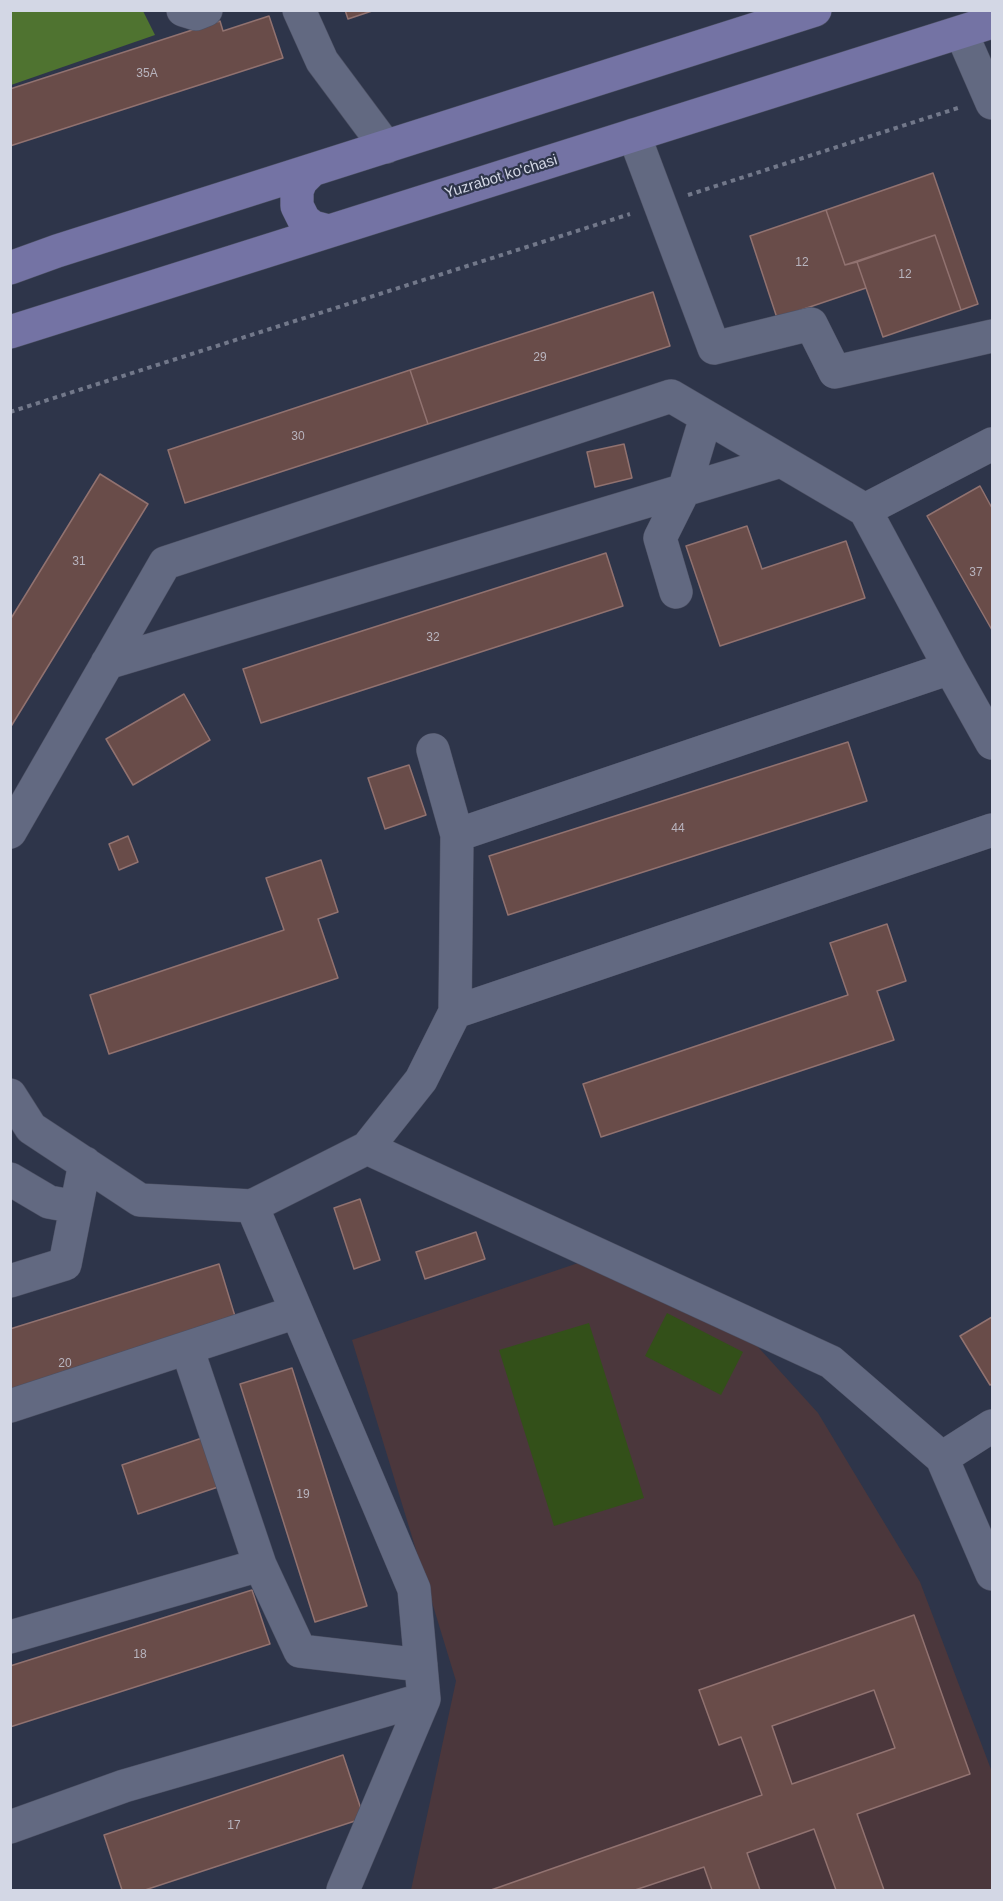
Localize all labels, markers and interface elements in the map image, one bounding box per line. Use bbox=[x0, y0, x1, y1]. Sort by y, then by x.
house number: 35A bbox=[136, 67, 158, 81]
street label: Yuzrabot ko'chasi bbox=[442, 151, 560, 203]
house number: 12 bbox=[795, 256, 809, 270]
house number: 12 bbox=[898, 268, 912, 282]
house number: 29 bbox=[533, 351, 547, 365]
house number: 30 bbox=[291, 430, 305, 444]
house number: 31 bbox=[72, 555, 86, 569]
house number: 37 bbox=[969, 566, 983, 580]
house number: 32 bbox=[426, 631, 440, 645]
house number: 44 bbox=[671, 822, 685, 836]
house number: 20 bbox=[58, 1357, 72, 1371]
house number: 19 bbox=[296, 1488, 310, 1502]
house number: 18 bbox=[133, 1648, 147, 1662]
house number: 17 bbox=[227, 1819, 241, 1833]

